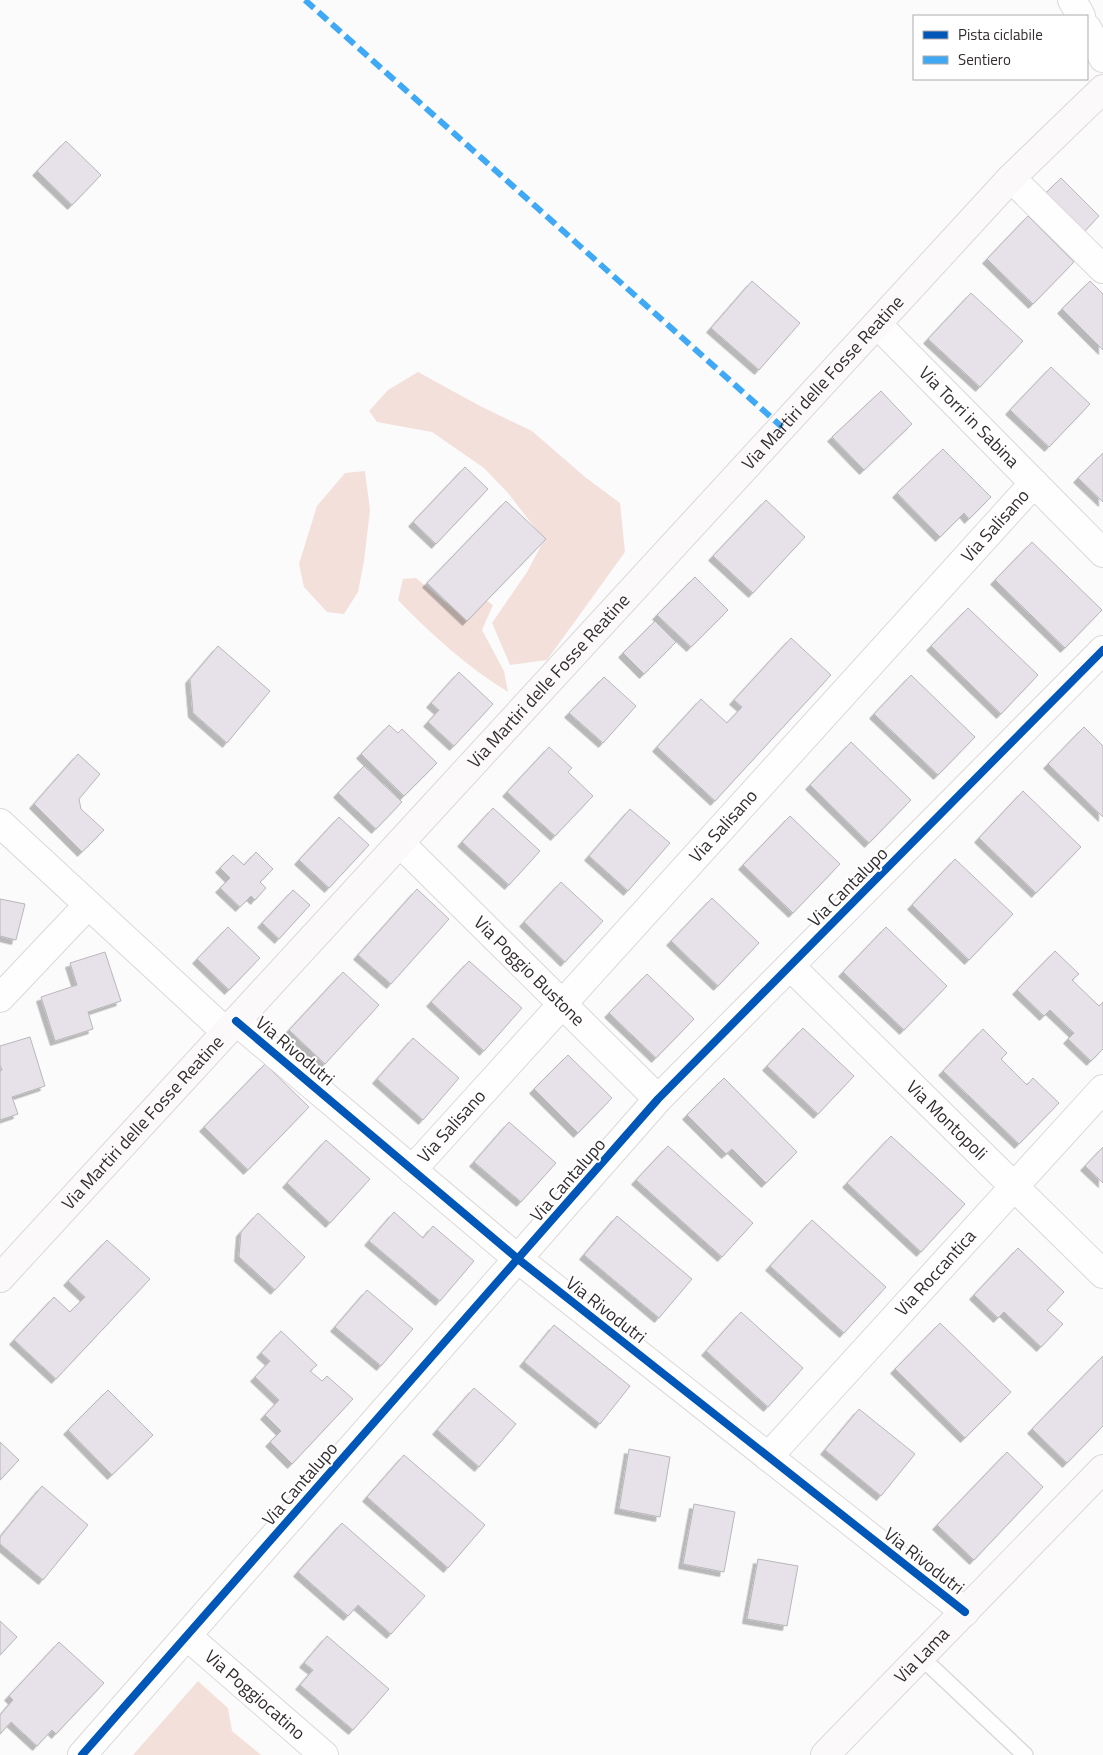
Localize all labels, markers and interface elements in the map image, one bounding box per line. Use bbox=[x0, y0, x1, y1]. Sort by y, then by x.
legend bbox=[913, 15, 1088, 80]
text: Pista ciclabile bbox=[958, 23, 1043, 46]
text: Sentiero bbox=[958, 48, 1011, 71]
street label: Via Martiri delle Fosse Reatine bbox=[735, 289, 910, 476]
street label: Via Torri in Sabina bbox=[913, 360, 1026, 474]
street label: Via Salisano bbox=[954, 483, 1035, 568]
street label: Via Martiri delle Fosse Reatine bbox=[461, 587, 636, 774]
street label: Via Salisano bbox=[683, 783, 764, 868]
street label: Via Cantalupo bbox=[801, 840, 894, 933]
street label: Via Poggio Bustone bbox=[468, 909, 591, 1032]
street label: Via Rivodutri bbox=[250, 1009, 341, 1092]
street label: Via Martiri delle Fosse Reatine bbox=[55, 1029, 230, 1216]
street label: Via Montopoli bbox=[900, 1074, 994, 1166]
street label: Via Salisano bbox=[411, 1083, 492, 1169]
street label: Via Cantalupo bbox=[523, 1132, 612, 1228]
street label: Via Roccantica bbox=[888, 1223, 982, 1322]
street label: Via Rivodutri bbox=[560, 1269, 652, 1350]
street label: Via Cantalupo bbox=[255, 1436, 344, 1532]
street label: Via Rivodutri bbox=[878, 1520, 970, 1601]
street label: Via Lama bbox=[888, 1621, 955, 1689]
street label: Via Poggiocatino bbox=[199, 1643, 312, 1746]

